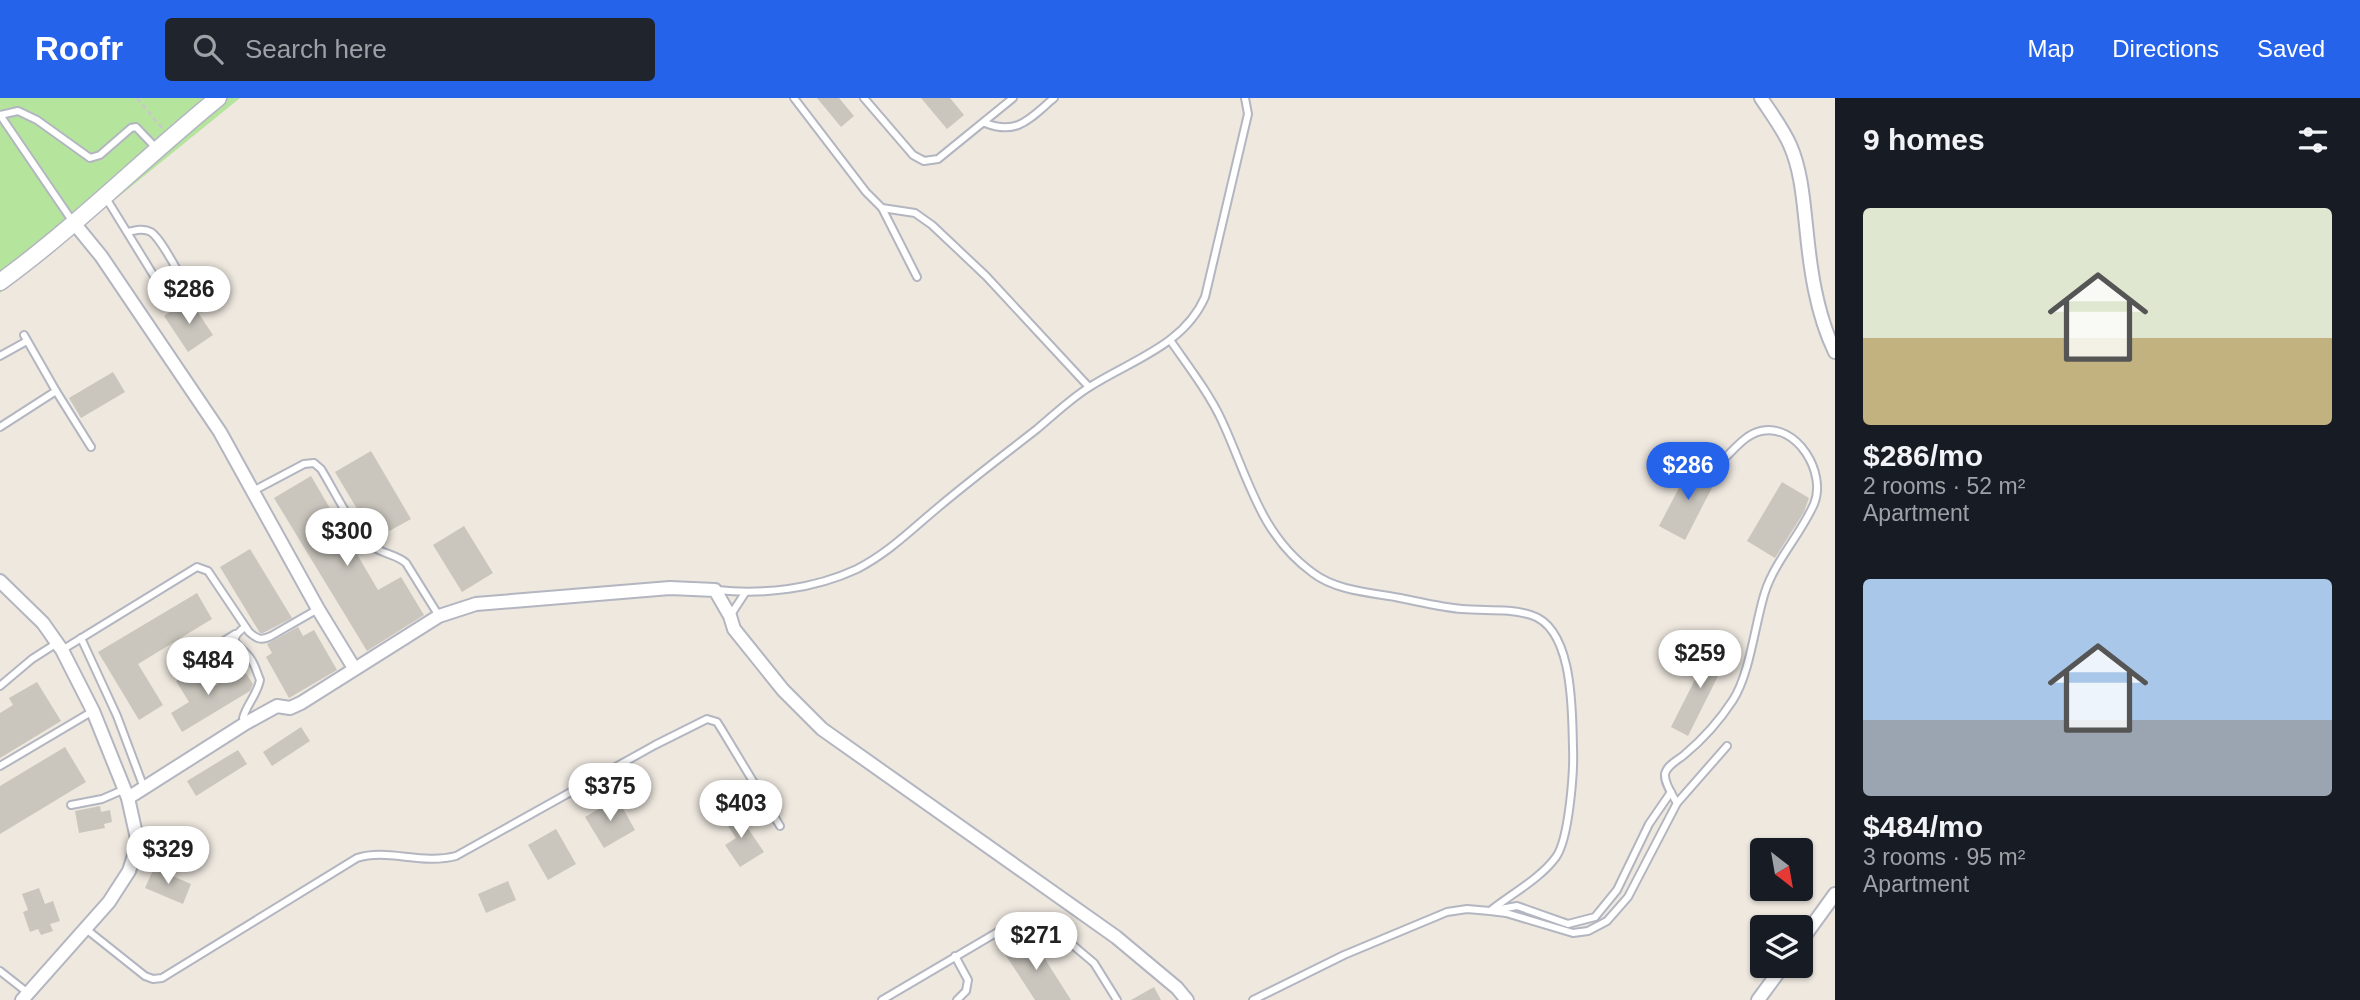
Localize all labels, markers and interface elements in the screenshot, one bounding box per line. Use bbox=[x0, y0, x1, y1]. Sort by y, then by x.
search box bbox=[165, 18, 655, 81]
text: Roofr bbox=[35, 30, 123, 67]
icon: search bbox=[189, 30, 227, 68]
text: Search here bbox=[245, 34, 387, 64]
text: Map bbox=[2028, 35, 2074, 62]
text: Directions bbox=[2112, 35, 2219, 62]
text: Saved bbox=[2257, 35, 2325, 62]
icon: filters bbox=[2294, 121, 2332, 159]
text: 9 homes bbox=[1863, 123, 1985, 156]
icon: home bbox=[2035, 254, 2161, 380]
pin: $286 bbox=[148, 266, 230, 326]
text: $286 bbox=[163, 276, 215, 302]
text: $286/mo bbox=[1863, 439, 1983, 472]
pin: $286 bbox=[1647, 442, 1729, 502]
text: $286 bbox=[1662, 452, 1714, 478]
text: 2 rooms · 52 m² bbox=[1863, 473, 2025, 499]
text: Apartment bbox=[1863, 500, 1969, 526]
pin: $300 bbox=[306, 508, 388, 568]
text: $300 bbox=[321, 518, 373, 544]
icon: home bbox=[2035, 625, 2161, 751]
pin: $259 bbox=[1659, 630, 1741, 690]
pin: $484 bbox=[167, 638, 249, 697]
text: $259 bbox=[1674, 640, 1726, 666]
text: $484 bbox=[182, 647, 234, 673]
pin: $375 bbox=[569, 764, 651, 823]
text: $375 bbox=[584, 773, 636, 799]
pin: $403 bbox=[700, 780, 782, 840]
text: $403 bbox=[715, 790, 767, 816]
text: $484/mo bbox=[1863, 810, 1983, 843]
pin: $329 bbox=[127, 826, 209, 886]
text: $329 bbox=[142, 836, 194, 862]
north arrow bbox=[1750, 838, 1813, 901]
map controls bbox=[1750, 838, 1813, 978]
text: 3 rooms · 95 m² bbox=[1863, 844, 2025, 870]
text: Apartment bbox=[1863, 871, 1969, 897]
pin: $271 bbox=[995, 912, 1077, 972]
button: layers bbox=[1750, 915, 1813, 978]
text: $271 bbox=[1010, 922, 1062, 948]

